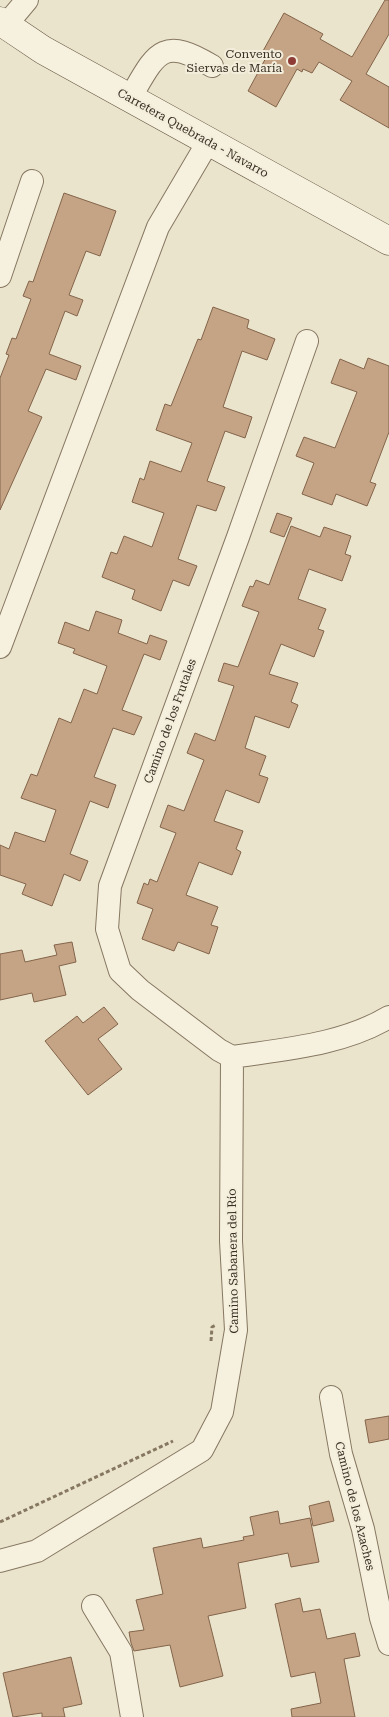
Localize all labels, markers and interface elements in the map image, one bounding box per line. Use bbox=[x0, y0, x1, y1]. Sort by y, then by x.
place label: Convento Siervas de María bbox=[187, 47, 282, 75]
marker: Convento Siervas de María bbox=[286, 55, 298, 67]
street label: Carretera Quebrada - Navarro bbox=[115, 86, 271, 180]
street label: Camino de los Frutales bbox=[141, 657, 199, 785]
street label: Camino Sabanera del Río bbox=[225, 1188, 241, 1334]
street label: Camino de los Azaches bbox=[332, 1440, 378, 1572]

